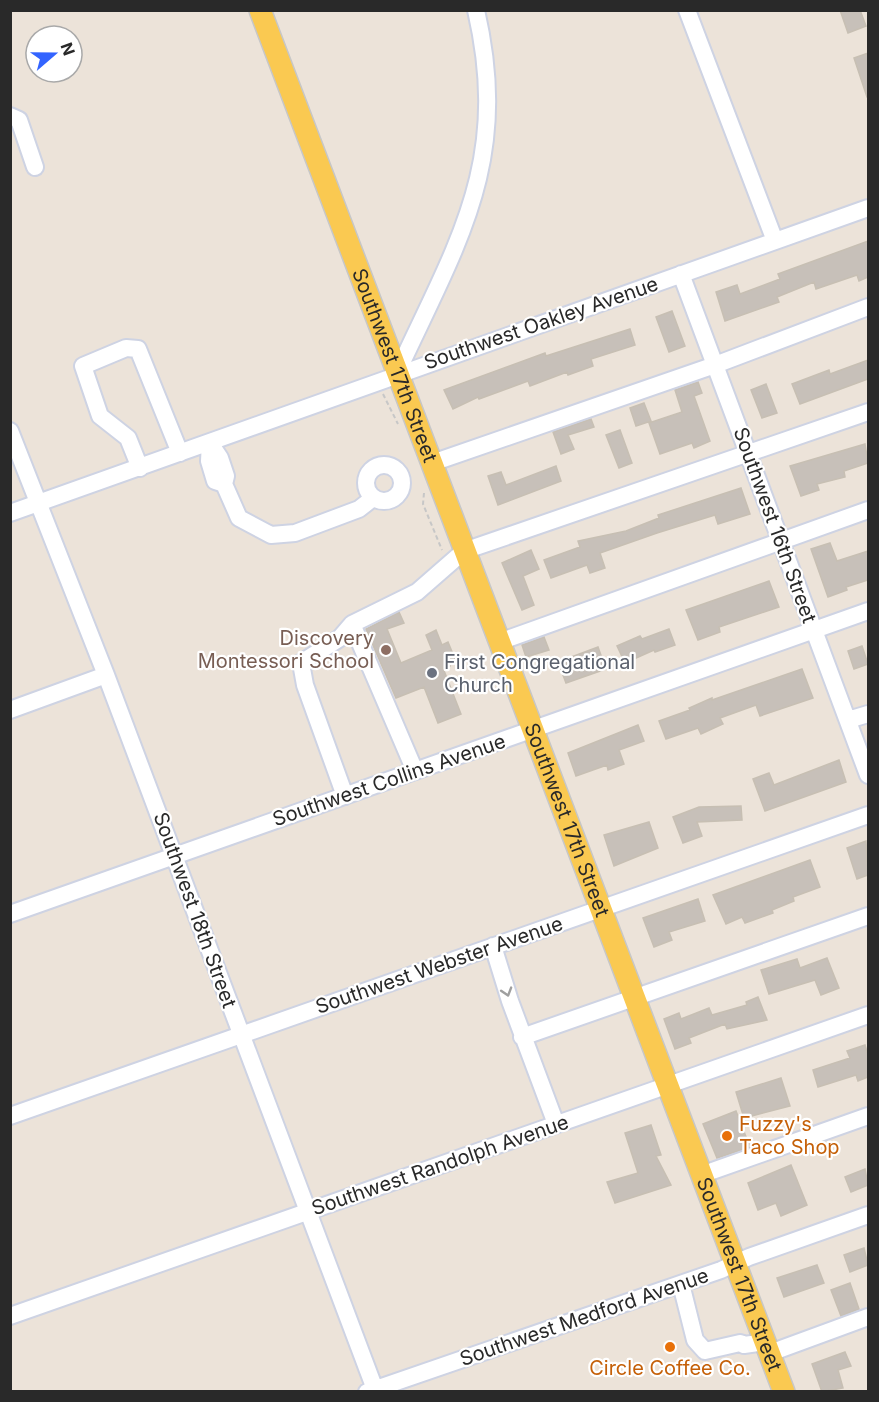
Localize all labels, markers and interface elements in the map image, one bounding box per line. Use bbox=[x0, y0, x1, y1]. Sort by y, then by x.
north arrow bbox=[24, 24, 84, 84]
text: N bbox=[57, 40, 80, 58]
street label: Southwest 17th Street bbox=[347, 265, 443, 466]
street label: Southwest Oakley Avenue bbox=[421, 272, 661, 374]
street label: Southwest 16th Street bbox=[728, 424, 822, 626]
place label: Discovery Montessori School bbox=[198, 626, 374, 673]
marker: Discovery Montessori School bbox=[379, 643, 393, 657]
place label: First Congregational Church bbox=[444, 650, 635, 697]
marker: First Congregational Church bbox=[425, 666, 439, 680]
street label: Southwest 17th Street bbox=[519, 719, 615, 920]
street label: Southwest Collins Avenue bbox=[269, 729, 509, 831]
street label: Southwest 18th Street bbox=[148, 809, 242, 1011]
street label: Southwest Webster Avenue bbox=[312, 911, 566, 1019]
one-way arrow bbox=[500, 986, 512, 997]
street label: Southwest Randolph Avenue bbox=[308, 1110, 572, 1220]
place label: Fuzzy's Taco Shop bbox=[739, 1112, 840, 1159]
marker: Fuzzy's Taco Shop bbox=[720, 1129, 734, 1143]
street label: Southwest 17th Street bbox=[692, 1174, 787, 1375]
street label: Southwest Medford Avenue bbox=[456, 1263, 712, 1371]
marker: Circle Coffee Co. bbox=[663, 1340, 677, 1354]
place label: Circle Coffee Co. bbox=[589, 1356, 751, 1380]

